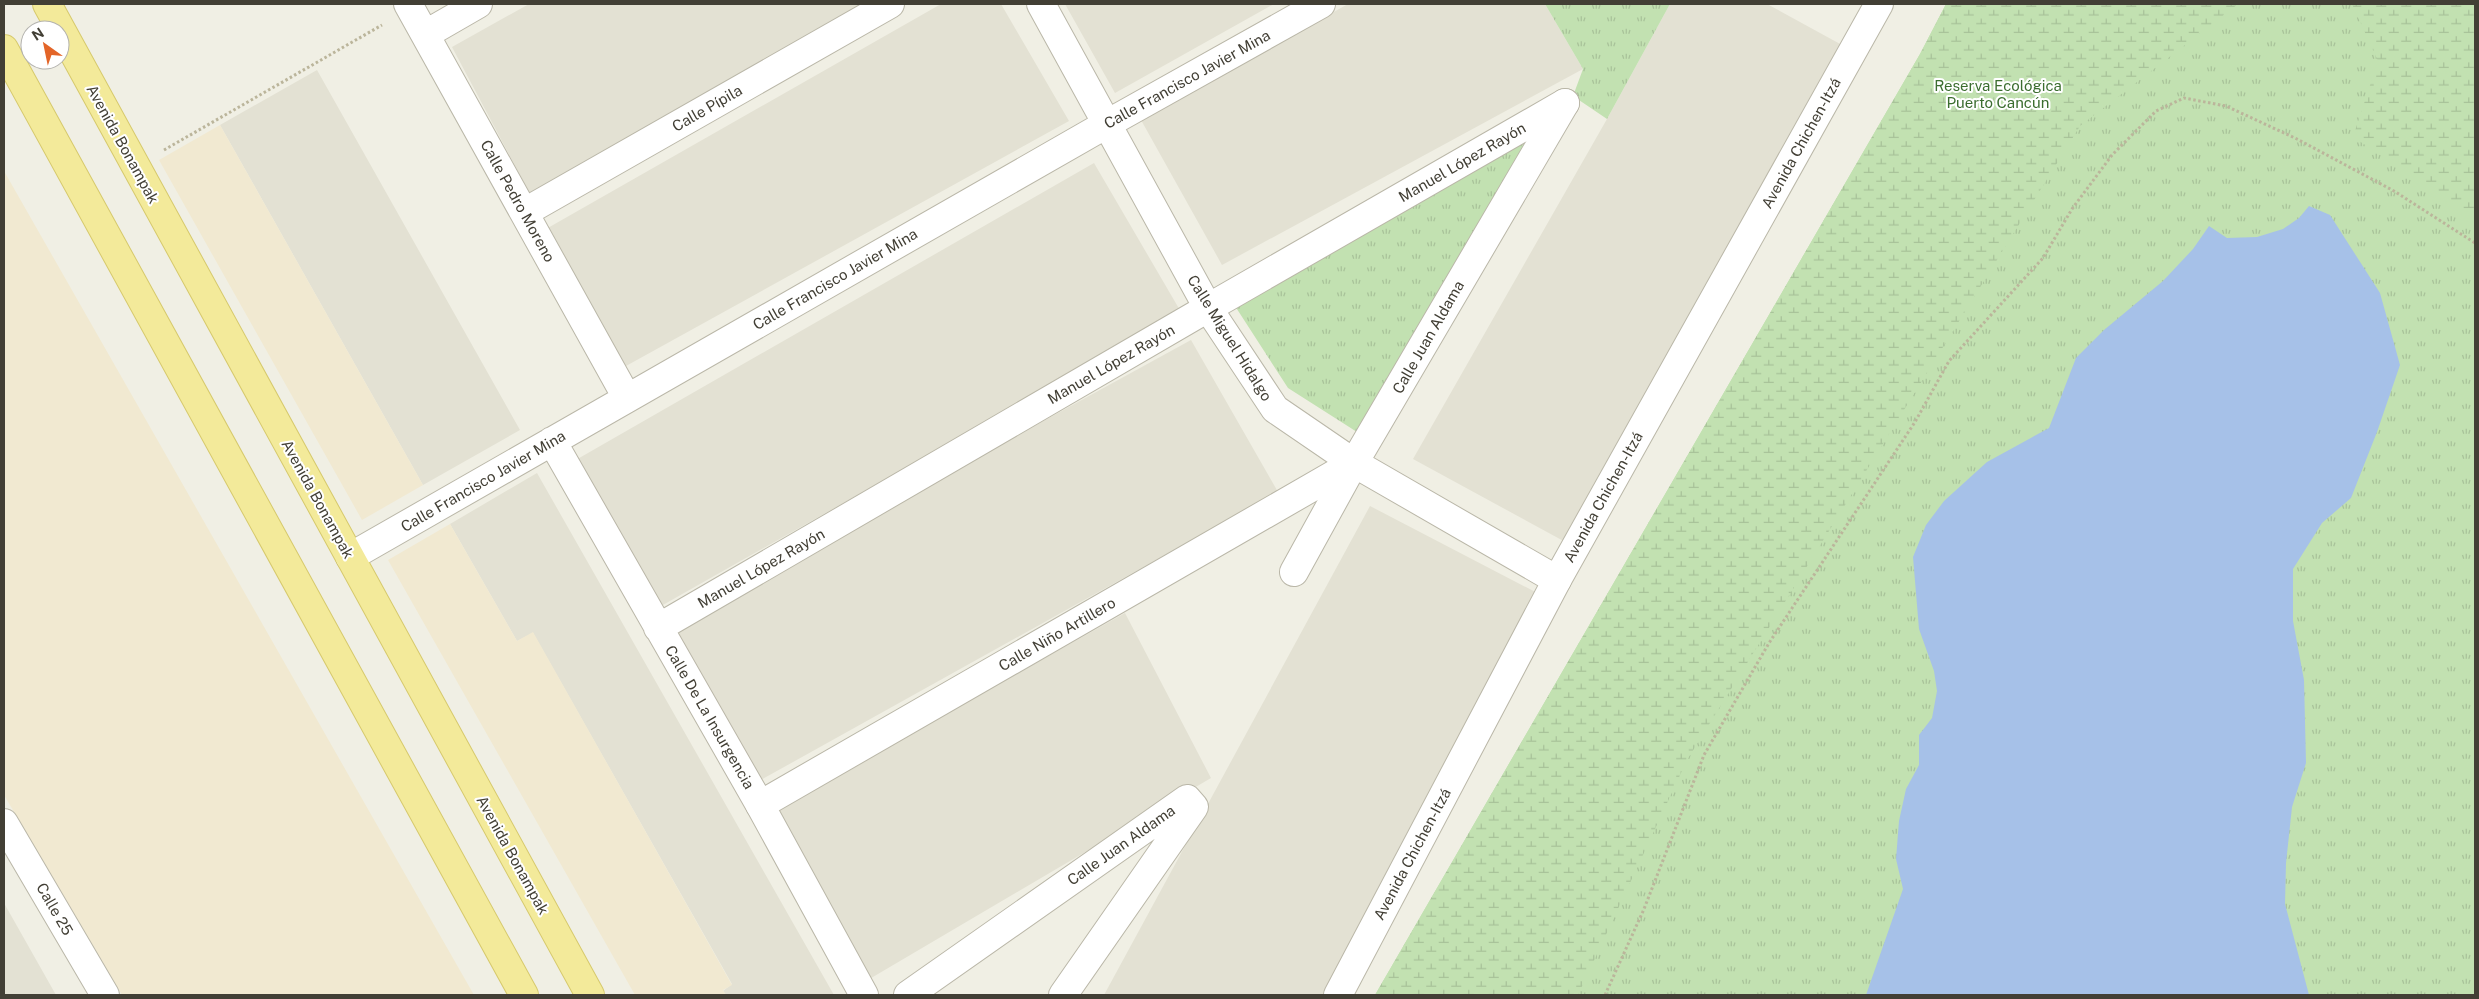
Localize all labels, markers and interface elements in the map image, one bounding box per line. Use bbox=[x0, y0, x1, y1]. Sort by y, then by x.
north arrow bbox=[20, 20, 70, 70]
text: N bbox=[29, 24, 47, 44]
street label: Calle Francisco Javier Mina bbox=[1101, 26, 1273, 132]
street label: Avenida Chichen-Itzá bbox=[1758, 75, 1844, 211]
park label: Reserva Ecológica Puerto Cancún bbox=[1934, 77, 2062, 111]
street label: Calle Pípila bbox=[669, 81, 745, 135]
street label: Avenida Bonampak bbox=[83, 82, 163, 206]
street label: Manuel López Rayón bbox=[1396, 119, 1528, 205]
street label: Calle Pedro Moreno bbox=[477, 137, 559, 265]
street label: Calle Francisco Javier Mina bbox=[750, 225, 920, 333]
street label: Calle Miguel Hidalgo bbox=[1184, 272, 1276, 404]
street label: Calle Juan Aldama bbox=[1389, 278, 1467, 396]
street label: Manuel López Rayón bbox=[1045, 321, 1177, 407]
street label: Calle Francisco Javier Mina bbox=[398, 427, 568, 535]
street label: Avenida Chichen-Itzá bbox=[1560, 429, 1646, 565]
street label: Avenida Bonampak bbox=[278, 437, 358, 561]
street label: Manuel López Rayón bbox=[695, 525, 827, 611]
street label: Calle Niño Artillero bbox=[996, 594, 1118, 674]
street label: Calle De La Insurgencia bbox=[662, 642, 758, 792]
street label: Avenida Chichen-Itzá bbox=[1370, 785, 1454, 923]
street label: Avenida Bonampak bbox=[473, 793, 553, 917]
street label: Calle Juan Aldama bbox=[1064, 801, 1178, 889]
street label: Calle 25 bbox=[33, 880, 77, 938]

